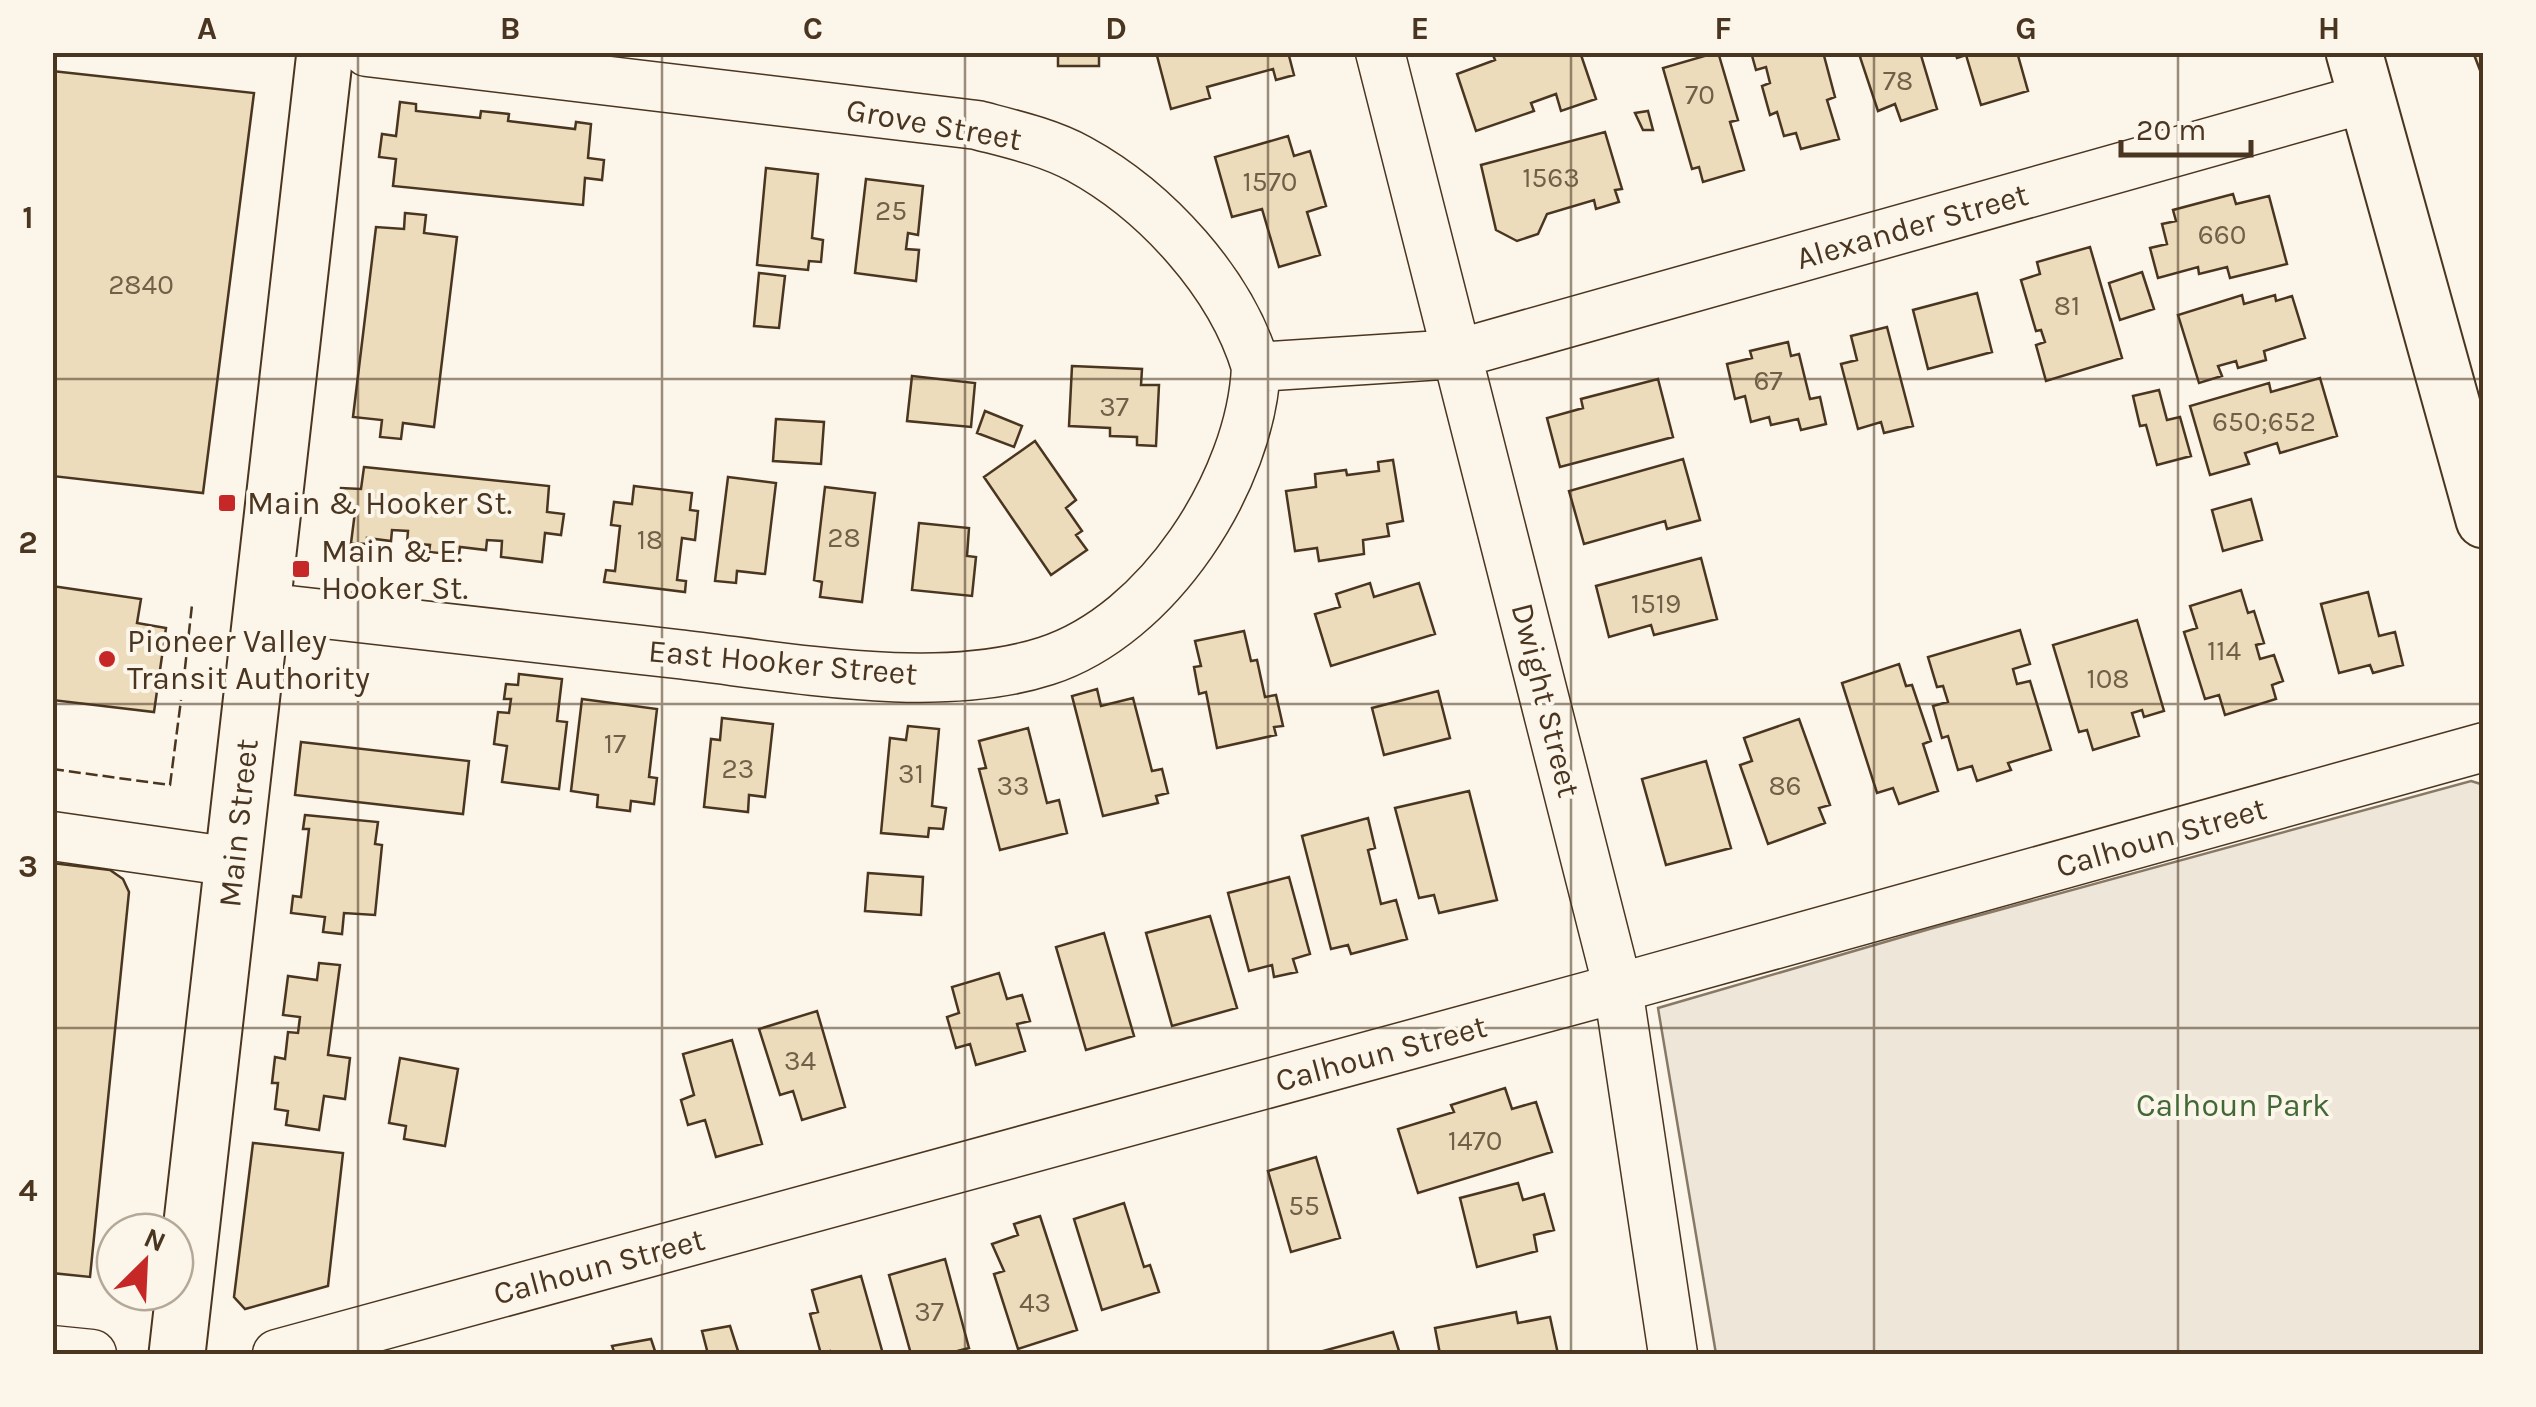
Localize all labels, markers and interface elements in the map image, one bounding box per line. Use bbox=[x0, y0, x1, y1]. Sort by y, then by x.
text: A bbox=[197, 10, 217, 47]
text: B bbox=[500, 10, 520, 47]
text: C bbox=[803, 10, 823, 47]
text: D bbox=[1105, 10, 1127, 47]
text: E bbox=[1411, 10, 1429, 47]
text: F bbox=[1714, 10, 1732, 47]
text: G bbox=[2015, 10, 2037, 47]
text: H bbox=[2318, 10, 2340, 47]
house number: 78 bbox=[1883, 64, 1913, 97]
house number: 70 bbox=[1685, 78, 1715, 111]
street label: Grove Street bbox=[843, 91, 1025, 158]
scale bar bbox=[2121, 95, 2251, 157]
text: 20 m bbox=[2136, 112, 2206, 148]
house number: 1563 bbox=[1522, 161, 1580, 194]
house number: 1570 bbox=[1243, 165, 1297, 198]
street label: Alexander Street bbox=[1792, 176, 2032, 277]
house number: 25 bbox=[875, 194, 907, 227]
text: 1 bbox=[22, 199, 34, 236]
house number: 660 bbox=[2198, 218, 2246, 251]
house number: 2840 bbox=[108, 268, 174, 301]
house number: 81 bbox=[2054, 289, 2080, 322]
house number: 67 bbox=[1753, 364, 1783, 397]
house number: 37 bbox=[1099, 390, 1129, 423]
house number: 650;652 bbox=[2212, 405, 2316, 438]
place label: Main & Hooker St. bbox=[247, 485, 512, 522]
marker: Main & Hooker St. bbox=[216, 492, 238, 514]
house number: 28 bbox=[827, 521, 861, 554]
house number: 18 bbox=[637, 523, 663, 556]
text: 2 bbox=[18, 524, 38, 561]
place label: Main & E. Hooker St. bbox=[321, 533, 468, 607]
marker: Main & E. Hooker St. bbox=[290, 558, 312, 580]
house number: 1519 bbox=[1631, 587, 1681, 620]
street label: Dwight Street bbox=[1504, 599, 1588, 801]
place label: Pioneer Valley Transit Authority bbox=[127, 623, 370, 697]
street label: East Hooker Street bbox=[647, 632, 919, 693]
house number: 114 bbox=[2207, 634, 2241, 667]
marker: Pioneer Valley Transit Authority bbox=[96, 648, 118, 670]
house number: 108 bbox=[2086, 662, 2130, 695]
house number: 17 bbox=[604, 727, 626, 760]
street label: Main Street bbox=[211, 737, 266, 909]
house number: 23 bbox=[722, 752, 754, 785]
house number: 31 bbox=[898, 757, 924, 790]
house number: 33 bbox=[996, 769, 1030, 802]
house number: 86 bbox=[1768, 769, 1802, 802]
street label: Calhoun Street bbox=[2052, 790, 2271, 885]
text: 3 bbox=[18, 848, 38, 885]
street label: Calhoun Street bbox=[1271, 1008, 1491, 1099]
house number: 34 bbox=[784, 1044, 816, 1077]
park label: Calhoun Park bbox=[2136, 1087, 2330, 1124]
house number: 1470 bbox=[1448, 1124, 1502, 1157]
text: 4 bbox=[18, 1172, 38, 1209]
house number: 55 bbox=[1288, 1189, 1320, 1222]
north arrow bbox=[95, 1212, 195, 1312]
text: N bbox=[139, 1220, 171, 1259]
street label: Calhoun Street bbox=[489, 1221, 709, 1312]
house number: 43 bbox=[1019, 1286, 1051, 1319]
house number: 37 bbox=[914, 1295, 944, 1328]

